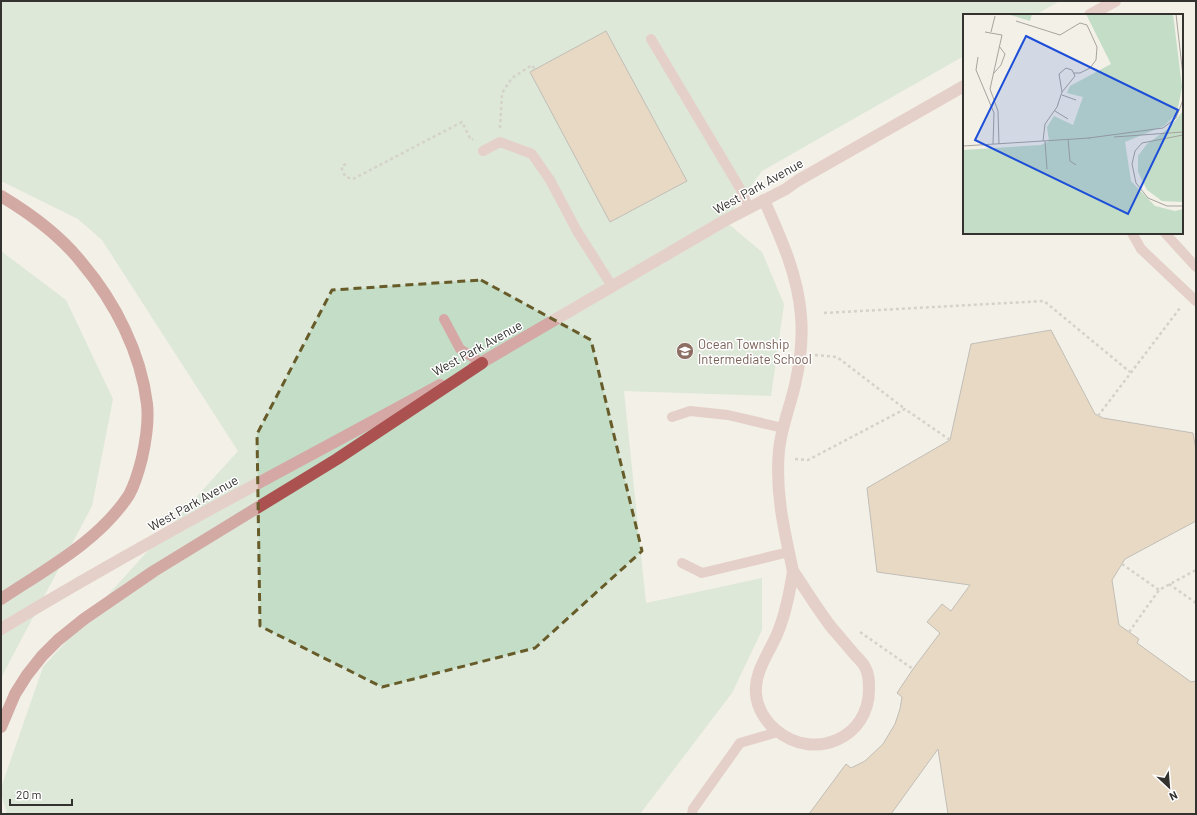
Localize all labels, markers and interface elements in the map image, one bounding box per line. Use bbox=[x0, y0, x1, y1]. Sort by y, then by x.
inset map bbox=[963, 14, 1183, 234]
street label: West Park Avenue bbox=[710, 155, 806, 217]
street label: West Park Avenue bbox=[429, 317, 525, 379]
place label: Ocean Township Intermediate School bbox=[698, 336, 812, 367]
school or university icon: Ocean Township Intermediate School bbox=[675, 341, 695, 361]
street label: West Park Avenue bbox=[145, 472, 241, 534]
north arrow bbox=[1149, 767, 1189, 807]
scale bar bbox=[10, 781, 72, 807]
text: 20 m bbox=[16, 787, 42, 801]
text: N bbox=[1167, 789, 1180, 804]

